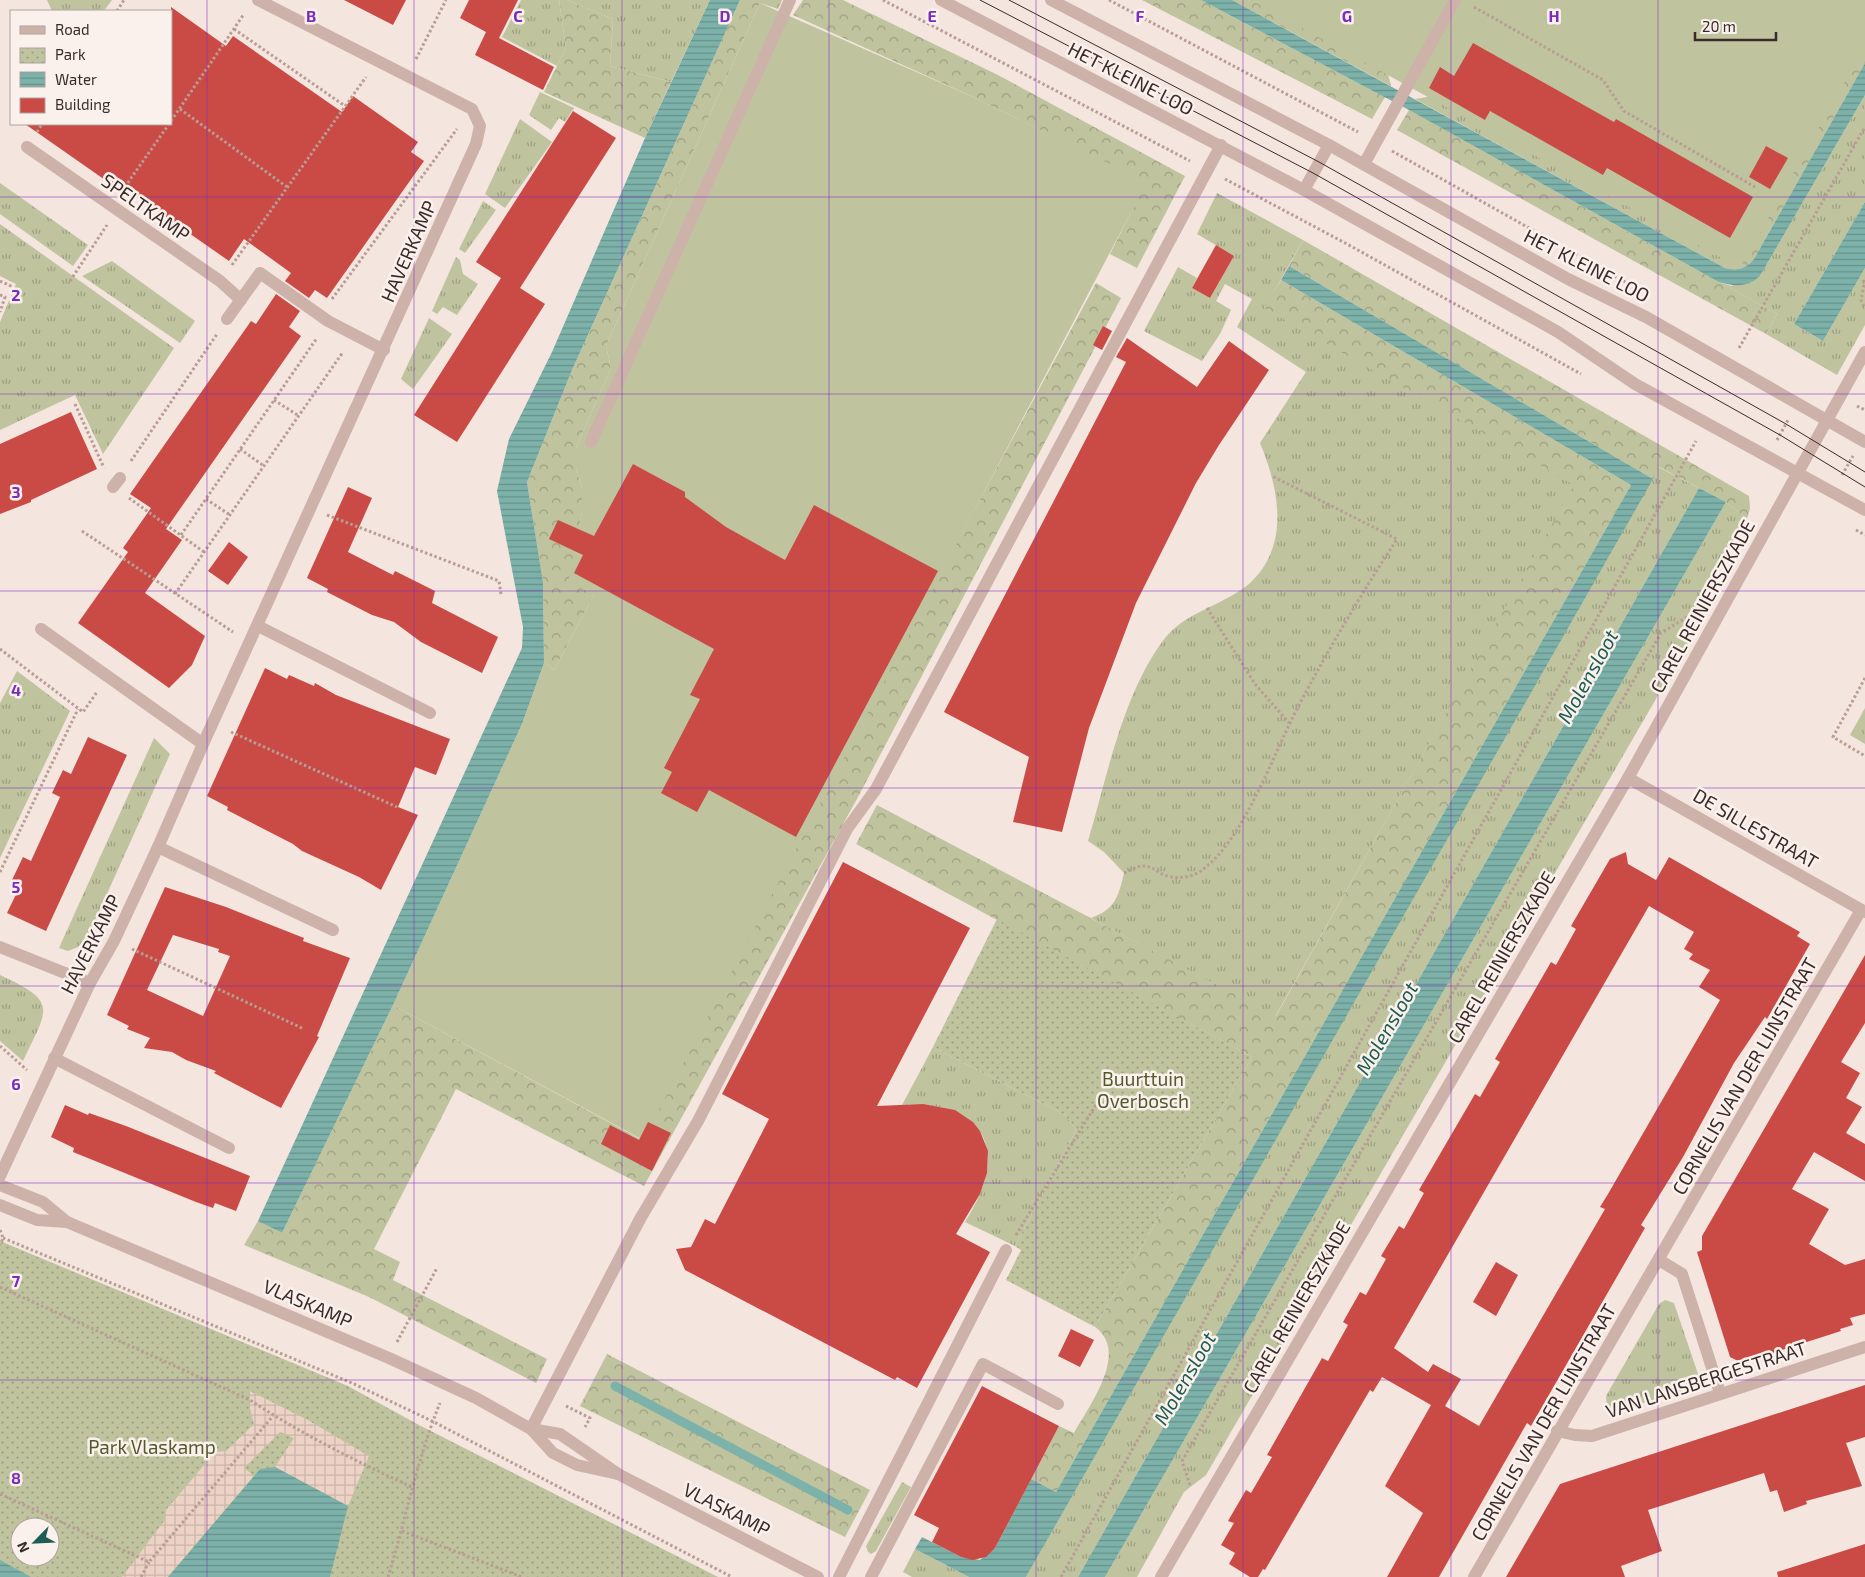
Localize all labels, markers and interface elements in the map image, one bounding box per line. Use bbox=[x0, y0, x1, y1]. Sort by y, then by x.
text: B bbox=[306, 6, 316, 25]
text: C bbox=[513, 6, 523, 25]
text: D bbox=[720, 6, 731, 25]
text: E bbox=[927, 6, 937, 25]
text: F bbox=[1136, 6, 1145, 25]
text: G bbox=[1342, 6, 1352, 25]
text: H bbox=[1548, 6, 1560, 25]
legend bbox=[10, 10, 172, 125]
scale bar bbox=[1695, 10, 1776, 42]
text: 20 m bbox=[1702, 17, 1736, 35]
text: Road bbox=[55, 20, 90, 38]
street label: HET KLEINE LOO bbox=[1064, 36, 1198, 120]
text: Park bbox=[55, 45, 86, 63]
text: Water bbox=[55, 70, 97, 88]
text: Building bbox=[55, 95, 111, 113]
street label: SPELTKAMP bbox=[98, 168, 194, 246]
street label: HAVERKAMP bbox=[375, 197, 441, 305]
street label: HET KLEINE LOO bbox=[1520, 223, 1654, 307]
text: 2 bbox=[11, 285, 21, 304]
text: 3 bbox=[11, 482, 21, 501]
street label: CAREL REINIERSZKADE bbox=[1645, 515, 1759, 697]
water label: Molensloot bbox=[1552, 625, 1623, 727]
text: 4 bbox=[11, 680, 21, 699]
street label: DE SILLESTRAAT bbox=[1689, 783, 1823, 873]
street label: CAREL REINIERSZKADE bbox=[1442, 867, 1560, 1047]
text: 5 bbox=[12, 877, 21, 896]
street label: HAVERKAMP bbox=[55, 890, 125, 998]
street label: CORNELIS VAN DER LIJNSTRAAT bbox=[1667, 954, 1821, 1198]
water label: Molensloot bbox=[1350, 977, 1422, 1079]
park label: Buurttuin Overbosch bbox=[1097, 1067, 1189, 1112]
text: 6 bbox=[11, 1074, 21, 1093]
street label: CAREL REINIERSZKADE bbox=[1237, 1217, 1355, 1397]
text: 7 bbox=[12, 1271, 21, 1290]
street label: VLASKAMP bbox=[260, 1274, 356, 1332]
street label: CORNELIS VAN DER LIJNSTRAAT bbox=[1466, 1300, 1620, 1544]
water label: Molensloot bbox=[1148, 1327, 1220, 1429]
street label: VAN LANSBERGESTRAAT bbox=[1603, 1336, 1809, 1422]
park label: Park Vlaskamp bbox=[88, 1435, 216, 1458]
text: 8 bbox=[11, 1468, 21, 1487]
street label: VLASKAMP bbox=[680, 1477, 774, 1541]
north arrow bbox=[10, 1517, 60, 1567]
text: N bbox=[13, 1539, 32, 1556]

